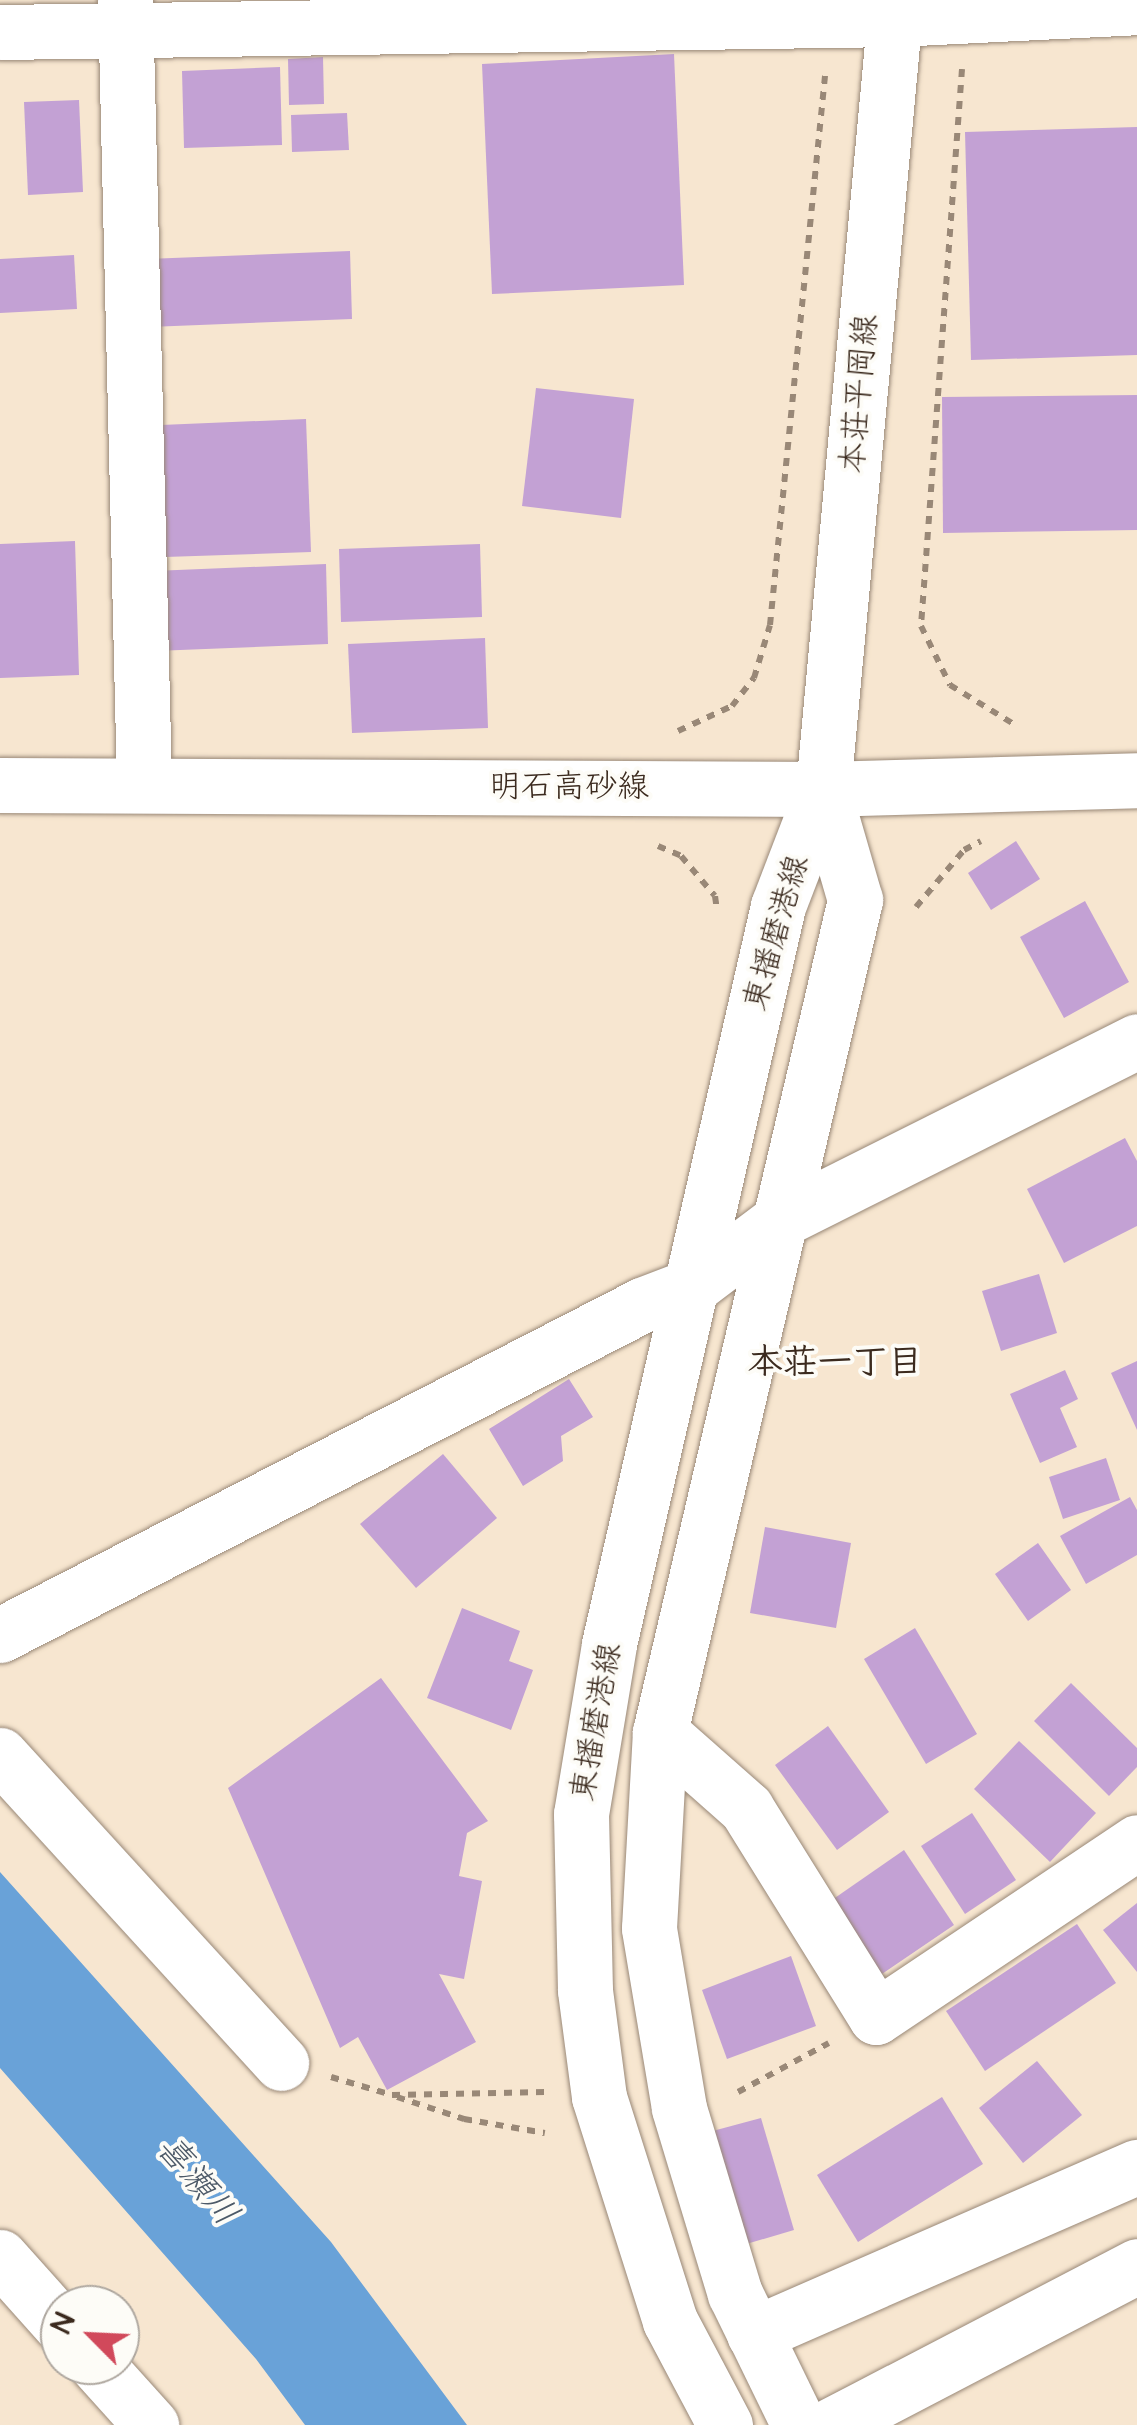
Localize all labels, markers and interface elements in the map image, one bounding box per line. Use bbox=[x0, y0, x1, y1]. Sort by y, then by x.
street label: 本荘平岡線 bbox=[834, 313, 886, 475]
street label: 明石高砂線 bbox=[489, 768, 649, 806]
street label: 東播磨港線 bbox=[736, 851, 818, 1015]
district label: 本荘一丁目 bbox=[748, 1342, 922, 1384]
street label: 東播磨港線 bbox=[564, 1640, 630, 1804]
water label: 喜瀬川 bbox=[147, 2127, 247, 2235]
north arrow bbox=[40, 2285, 140, 2385]
text: N bbox=[43, 2307, 85, 2339]

